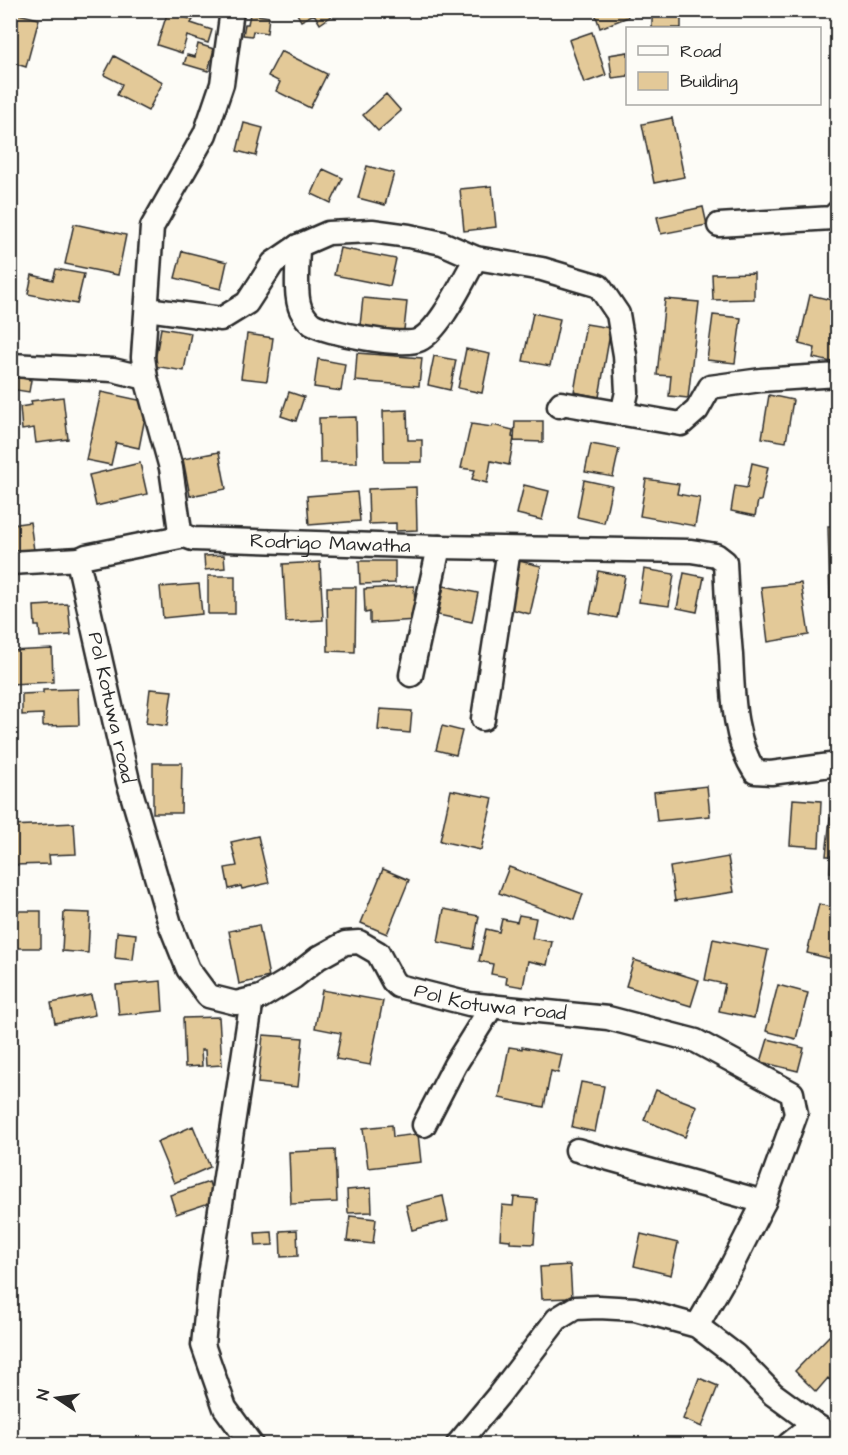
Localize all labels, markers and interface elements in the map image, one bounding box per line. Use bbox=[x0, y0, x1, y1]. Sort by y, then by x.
legend bbox=[626, 27, 821, 105]
text: Road bbox=[680, 39, 721, 64]
text: Building bbox=[680, 69, 738, 95]
street label: Rodrigo Mawatha bbox=[249, 527, 411, 560]
street label: Pol Kotuwa road bbox=[81, 629, 142, 786]
street label: Pol Kotuwa road bbox=[411, 977, 568, 1028]
north arrow bbox=[27, 1368, 87, 1428]
text: N bbox=[32, 1387, 55, 1402]

